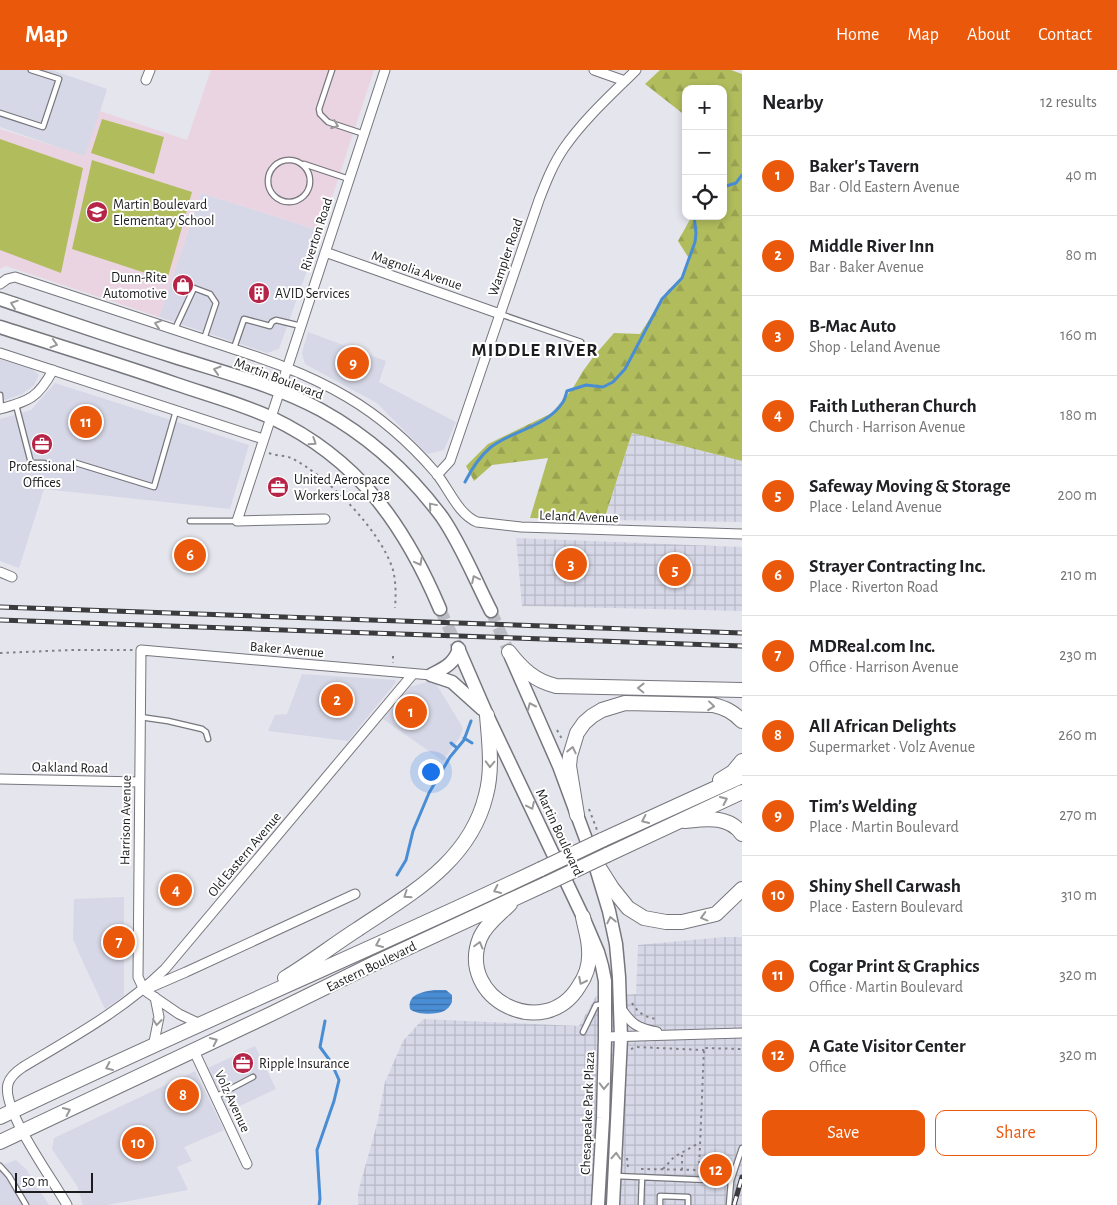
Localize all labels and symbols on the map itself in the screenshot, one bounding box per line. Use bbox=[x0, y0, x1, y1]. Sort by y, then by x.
one-way arrow bbox=[330, 119, 339, 129]
street label: Riverton Road bbox=[299, 196, 335, 273]
place label: Martin Boulevard Elementary School bbox=[113, 198, 215, 228]
school or university icon: Martin Boulevard Elementary School bbox=[85, 200, 109, 224]
street label: Wampler Road bbox=[486, 217, 526, 298]
street label: Magnolia Avenue bbox=[370, 249, 464, 293]
place label: Dunn-Rite Automotive bbox=[103, 271, 167, 301]
shop icon: Dunn-Rite Automotive bbox=[171, 273, 195, 297]
building icon: AVID Services bbox=[247, 281, 271, 305]
place label: AVID Services bbox=[275, 287, 350, 301]
one-way arrow bbox=[11, 299, 19, 309]
one-way arrow bbox=[154, 320, 163, 330]
one-way arrow bbox=[50, 339, 58, 349]
district label: MIDDLE RIVER bbox=[472, 341, 598, 360]
pin: 9 bbox=[337, 344, 369, 382]
street label: Martin Boulevard bbox=[232, 356, 325, 402]
one-way arrow bbox=[213, 366, 221, 376]
pin: 11 bbox=[70, 403, 102, 441]
office icon: Professional Offices bbox=[30, 432, 54, 456]
one-way arrow bbox=[308, 435, 317, 445]
place label: Professional Offices bbox=[9, 460, 75, 490]
place label: United Aerospace Workers Local 738 bbox=[294, 473, 390, 503]
office icon: United Aerospace Workers Local 738 bbox=[266, 475, 290, 499]
one-way arrow bbox=[429, 503, 438, 512]
street label: Leland Avenue bbox=[539, 509, 619, 525]
pin: 6 bbox=[174, 536, 206, 574]
pin: 3 bbox=[555, 545, 587, 583]
pin: 5 bbox=[659, 551, 691, 589]
one-way arrow bbox=[413, 557, 423, 566]
one-way arrow bbox=[471, 575, 481, 584]
street label: Baker Avenue bbox=[249, 640, 325, 660]
pin: 2 bbox=[321, 681, 353, 719]
one-way arrow bbox=[637, 683, 644, 693]
pin: 1 bbox=[395, 693, 427, 731]
one-way arrow bbox=[708, 700, 716, 711]
one-way arrow bbox=[527, 702, 538, 711]
one-way arrow bbox=[566, 745, 577, 754]
your location bbox=[418, 759, 444, 785]
street label: Oakland Road bbox=[32, 760, 108, 776]
one-way arrow bbox=[484, 760, 495, 768]
street label: Harrison Avenue bbox=[118, 775, 134, 865]
street label: Martin Boulevard bbox=[533, 787, 585, 878]
one-way arrow bbox=[719, 795, 728, 806]
one-way arrow bbox=[525, 801, 536, 810]
street label: Old Eastern Avenue bbox=[205, 810, 284, 900]
one-way arrow bbox=[641, 814, 650, 825]
pin: 4 bbox=[160, 871, 192, 909]
one-way arrow bbox=[494, 883, 503, 893]
one-way arrow bbox=[404, 889, 413, 898]
one-way arrow bbox=[701, 912, 709, 922]
one-way arrow bbox=[606, 915, 617, 924]
pin: 7 bbox=[103, 923, 135, 961]
one-way arrow bbox=[375, 938, 384, 949]
street label: Eastern Boulevard bbox=[324, 939, 419, 995]
one-way arrow bbox=[473, 941, 484, 950]
one-way arrow bbox=[578, 976, 588, 985]
one-way arrow bbox=[152, 1019, 163, 1027]
one-way arrow bbox=[209, 1037, 218, 1048]
office icon: Ripple Insurance bbox=[231, 1051, 255, 1075]
street label: Chesapeake Park Plaza bbox=[579, 1051, 597, 1175]
place label: Ripple Insurance bbox=[259, 1057, 349, 1071]
one-way arrow bbox=[105, 1061, 114, 1072]
street label: Volz Avenue bbox=[212, 1068, 252, 1135]
pin: 8 bbox=[167, 1076, 199, 1114]
one-way arrow bbox=[599, 1082, 609, 1090]
one-way arrow bbox=[61, 1107, 70, 1117]
pin: 10 bbox=[122, 1124, 154, 1162]
pin: 12 bbox=[700, 1151, 732, 1189]
one-way arrow bbox=[611, 1152, 622, 1160]
scale bar bbox=[15, 1170, 92, 1193]

